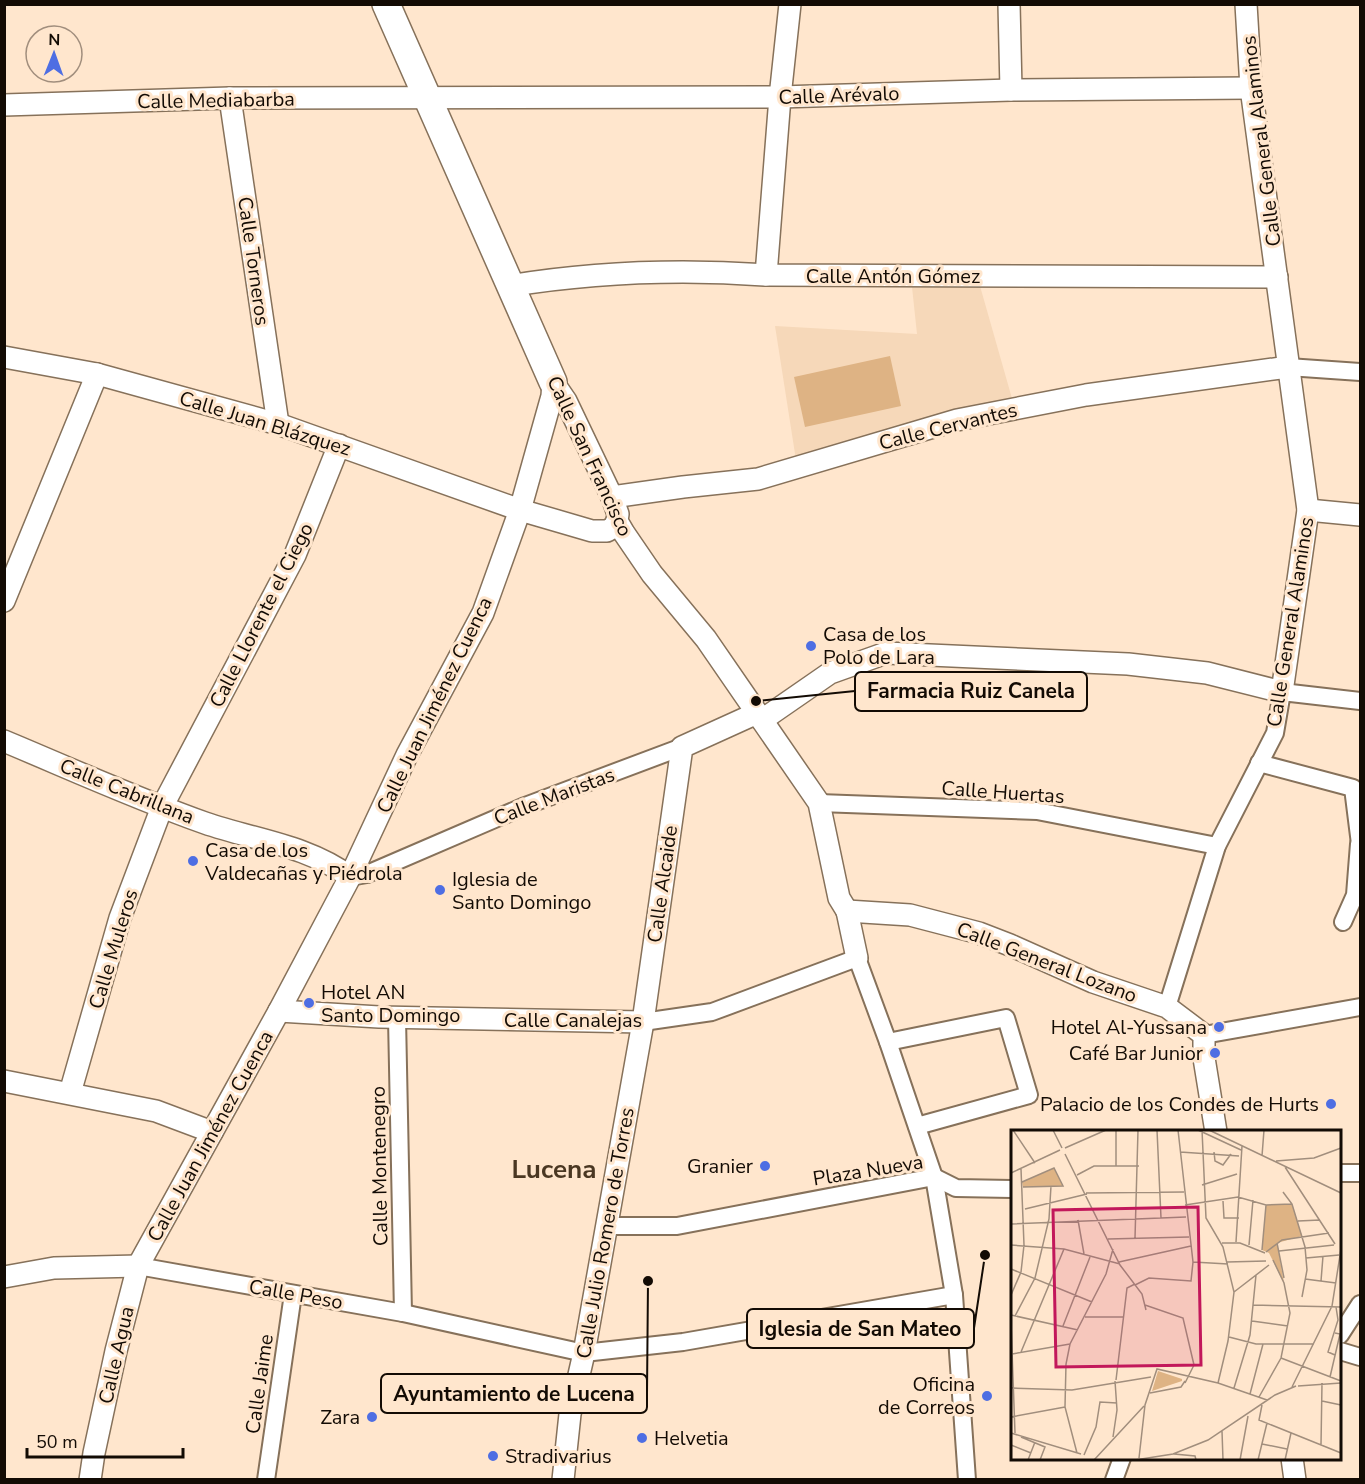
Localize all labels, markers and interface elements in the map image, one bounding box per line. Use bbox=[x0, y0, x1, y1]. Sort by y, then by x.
north arrow bbox=[24, 24, 84, 84]
text: N bbox=[48, 29, 60, 51]
street label: Calle General Alaminos bbox=[1235, 34, 1288, 248]
street label: Calle Arévalo bbox=[778, 80, 900, 111]
street label: Calle Mediabarba bbox=[137, 86, 295, 115]
street label: Calle Torneros bbox=[231, 195, 276, 327]
street label: Calle Antón Gómez bbox=[806, 263, 980, 290]
street label: Calle San Francisco bbox=[541, 372, 639, 541]
street label: Calle Juan Blázquez bbox=[176, 385, 354, 462]
street label: Calle Cervantes bbox=[876, 396, 1020, 457]
street label: Calle General Alaminos bbox=[1261, 515, 1320, 729]
street label: Calle Llorente el Ciego bbox=[203, 518, 320, 712]
street label: Calle Juan Jiménez Cuenca bbox=[370, 593, 499, 818]
place label: Casa de los Polo de Lara bbox=[823, 621, 935, 671]
marker: Casa de los Polo de Lara bbox=[804, 639, 818, 653]
callout: Farmacia Ruiz Canela bbox=[855, 672, 1087, 711]
text: Farmacia Ruiz Canela bbox=[867, 677, 1075, 705]
street label: Calle Cabrillana bbox=[56, 752, 198, 831]
street label: Calle Maristas bbox=[490, 761, 619, 832]
street label: Calle Huertas bbox=[941, 775, 1065, 810]
street label: Calle Alcaide bbox=[641, 824, 684, 945]
place label: Casa de los Valdecañas y Piédrola bbox=[204, 837, 403, 887]
marker: Casa de los Valdecañas y Piédrola bbox=[186, 854, 200, 868]
place label: Iglesia de Santo Domingo bbox=[452, 866, 591, 916]
marker: Iglesia de Santo Domingo bbox=[433, 883, 447, 897]
street label: Calle Muleros bbox=[82, 886, 144, 1012]
street label: Calle General Lozano bbox=[953, 916, 1141, 1009]
place label: Hotel AN Santo Domingo bbox=[321, 979, 460, 1029]
marker: Hotel AN Santo Domingo bbox=[302, 996, 316, 1010]
street label: Calle Canalejas bbox=[504, 1007, 642, 1034]
place label: Hotel Al-Yussana bbox=[1051, 1014, 1207, 1041]
marker: Hotel Al-Yussana bbox=[1212, 1020, 1226, 1034]
street label: Calle Juan Jiménez Cuenca bbox=[141, 1026, 280, 1247]
place label: Café Bar Junior bbox=[1069, 1040, 1203, 1067]
marker: Café Bar Junior bbox=[1208, 1046, 1222, 1060]
street label: Calle Montenegro bbox=[365, 1086, 394, 1246]
place label: Palacio de los Condes de Hurts bbox=[1040, 1091, 1319, 1118]
marker: Palacio de los Condes de Hurts bbox=[1324, 1097, 1338, 1111]
street label: Calle Julio Romero de Torres bbox=[570, 1105, 641, 1361]
inset map bbox=[1011, 1130, 1341, 1460]
street label: Plaza Nueva bbox=[811, 1148, 925, 1193]
district label: Lucena bbox=[512, 1152, 596, 1187]
place label: Granier bbox=[687, 1153, 753, 1180]
marker: Granier bbox=[758, 1159, 772, 1173]
street label: Calle Peso bbox=[247, 1273, 345, 1316]
street label: Calle Agua bbox=[92, 1304, 141, 1407]
callout: Iglesia de San Mateo bbox=[747, 1309, 974, 1348]
text: Iglesia de San Mateo bbox=[759, 1315, 961, 1343]
street label: Calle Jaime bbox=[239, 1332, 280, 1436]
place label: Oficina de Correos bbox=[878, 1371, 975, 1421]
callout: Ayuntamiento de Lucena bbox=[381, 1374, 647, 1413]
text: Ayuntamiento de Lucena bbox=[393, 1380, 635, 1408]
marker: Oficina de Correos bbox=[980, 1389, 994, 1403]
place label: Zara bbox=[320, 1404, 360, 1431]
marker: Zara bbox=[365, 1410, 379, 1424]
scale bar bbox=[27, 1421, 183, 1459]
place label: Helvetia bbox=[654, 1425, 729, 1452]
text: 50 m bbox=[36, 1430, 78, 1454]
marker: Helvetia bbox=[635, 1431, 649, 1445]
place label: Stradivarius bbox=[505, 1443, 612, 1470]
marker: Stradivarius bbox=[486, 1449, 500, 1463]

